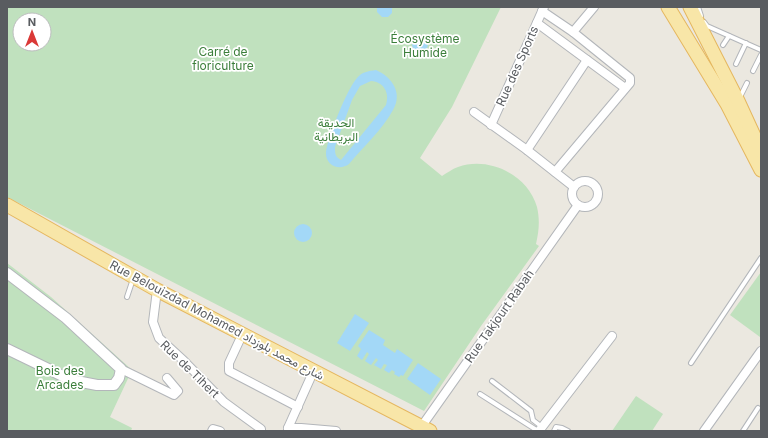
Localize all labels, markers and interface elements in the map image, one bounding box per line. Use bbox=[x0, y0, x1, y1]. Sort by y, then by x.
north arrow bbox=[12, 12, 52, 52]
text: N bbox=[28, 15, 36, 29]
street label: Rue des Sports bbox=[493, 24, 541, 108]
park label: Écosystème Humide bbox=[391, 31, 460, 60]
park label: Carré de floriculture bbox=[192, 44, 254, 73]
park label: الحديقة البريطانية bbox=[314, 115, 358, 145]
street label: Rue Belouizdad Mohamed شارع محمد بلوزداد bbox=[106, 257, 327, 385]
street label: Rue Takjourt Rabah bbox=[461, 267, 537, 365]
street label: Rue de Tihert bbox=[157, 337, 223, 401]
park label: Bois des Arcades bbox=[36, 363, 84, 392]

